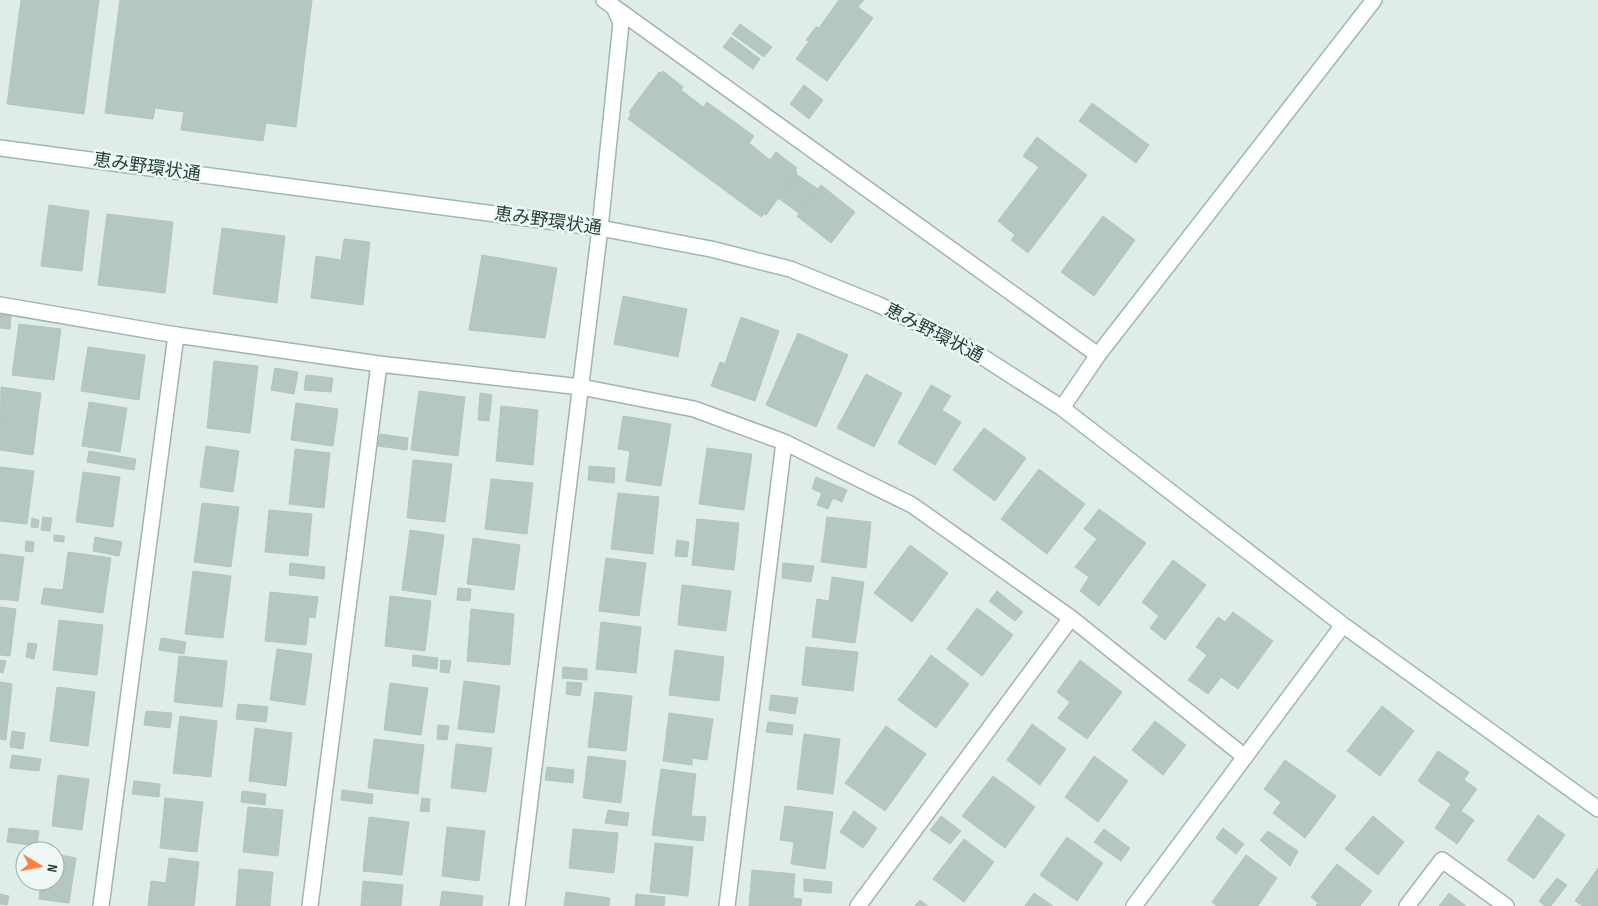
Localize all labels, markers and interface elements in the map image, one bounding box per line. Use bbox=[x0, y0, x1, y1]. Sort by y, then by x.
street label: 恵み野環状通 bbox=[92, 149, 202, 185]
street label: 恵み野環状通 bbox=[493, 203, 603, 239]
street label: 恵み野環状通 bbox=[881, 299, 987, 367]
north arrow bbox=[15, 841, 65, 891]
text: N bbox=[43, 863, 61, 873]

